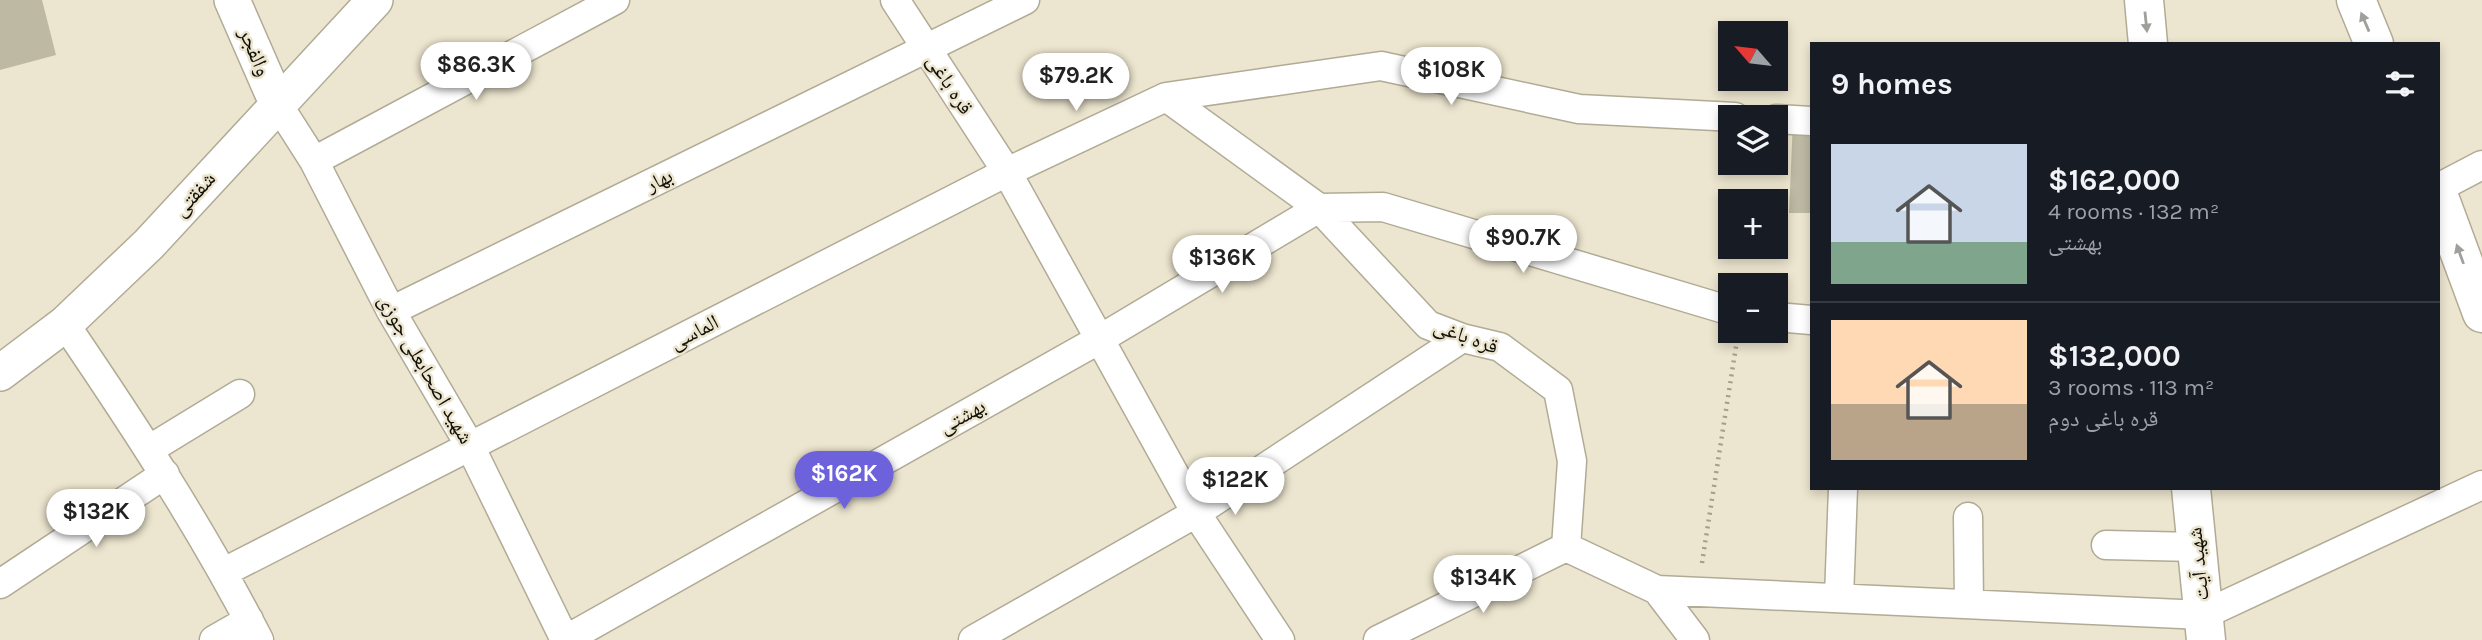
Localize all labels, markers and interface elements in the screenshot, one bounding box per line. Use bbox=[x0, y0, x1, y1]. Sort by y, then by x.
one-way arrow bbox=[2141, 11, 2152, 33]
one-way arrow bbox=[2359, 12, 2371, 32]
north arrow bbox=[1718, 21, 1788, 91]
map controls bbox=[1718, 21, 1788, 343]
street label: والفجر bbox=[234, 23, 276, 80]
pin: $86.3K bbox=[419, 42, 533, 102]
pin: $108K bbox=[1402, 48, 1500, 107]
street label: قره باغی bbox=[921, 49, 978, 119]
text: $86.3K bbox=[437, 51, 515, 78]
pin: $79.2K bbox=[1019, 54, 1133, 113]
text: $108K bbox=[1417, 56, 1485, 83]
text: $79.2K bbox=[1038, 62, 1114, 89]
icon: filters bbox=[2381, 65, 2419, 103]
text: 9 homes bbox=[1831, 66, 1953, 102]
button: layers bbox=[1718, 105, 1788, 175]
text: $162,000 bbox=[2048, 162, 2180, 198]
street label: بهار bbox=[641, 163, 676, 197]
street label: شفقتی bbox=[168, 167, 221, 222]
icon: home bbox=[1887, 172, 1971, 256]
button: + bbox=[1718, 189, 1788, 259]
text: 4 rooms · 132 m² bbox=[2048, 198, 2219, 225]
pin: $90.7K bbox=[1466, 216, 1580, 275]
text: $90.7K bbox=[1485, 224, 1561, 251]
text: بهشتی bbox=[2048, 229, 2102, 256]
pin: $136K bbox=[1173, 236, 1271, 295]
one-way arrow bbox=[2454, 243, 2465, 264]
text: $136K bbox=[1188, 244, 1256, 271]
button: − bbox=[1718, 273, 1788, 343]
street label: شهید اصحابعلی جوزی bbox=[373, 290, 478, 448]
street label: الماسی bbox=[666, 310, 723, 355]
street label: قره باغی bbox=[1430, 313, 1502, 360]
text: $132,000 bbox=[2048, 338, 2181, 374]
icon: home bbox=[1887, 348, 1971, 432]
text: 3 rooms · 113 m² bbox=[2048, 374, 2214, 401]
street label: بهشتی bbox=[934, 393, 990, 439]
text: قره باغی دوم bbox=[2048, 405, 2158, 432]
pin: $162K bbox=[795, 452, 893, 511]
pin: $122K bbox=[1186, 458, 1284, 517]
text: $162K bbox=[811, 460, 877, 487]
text: $122K bbox=[1202, 466, 1268, 493]
pin: $132K bbox=[47, 490, 145, 549]
text: $132K bbox=[62, 498, 130, 525]
street label: شهید آیت bbox=[2182, 526, 2214, 602]
pin: $134K bbox=[1434, 556, 1532, 615]
text: $134K bbox=[1449, 564, 1517, 591]

